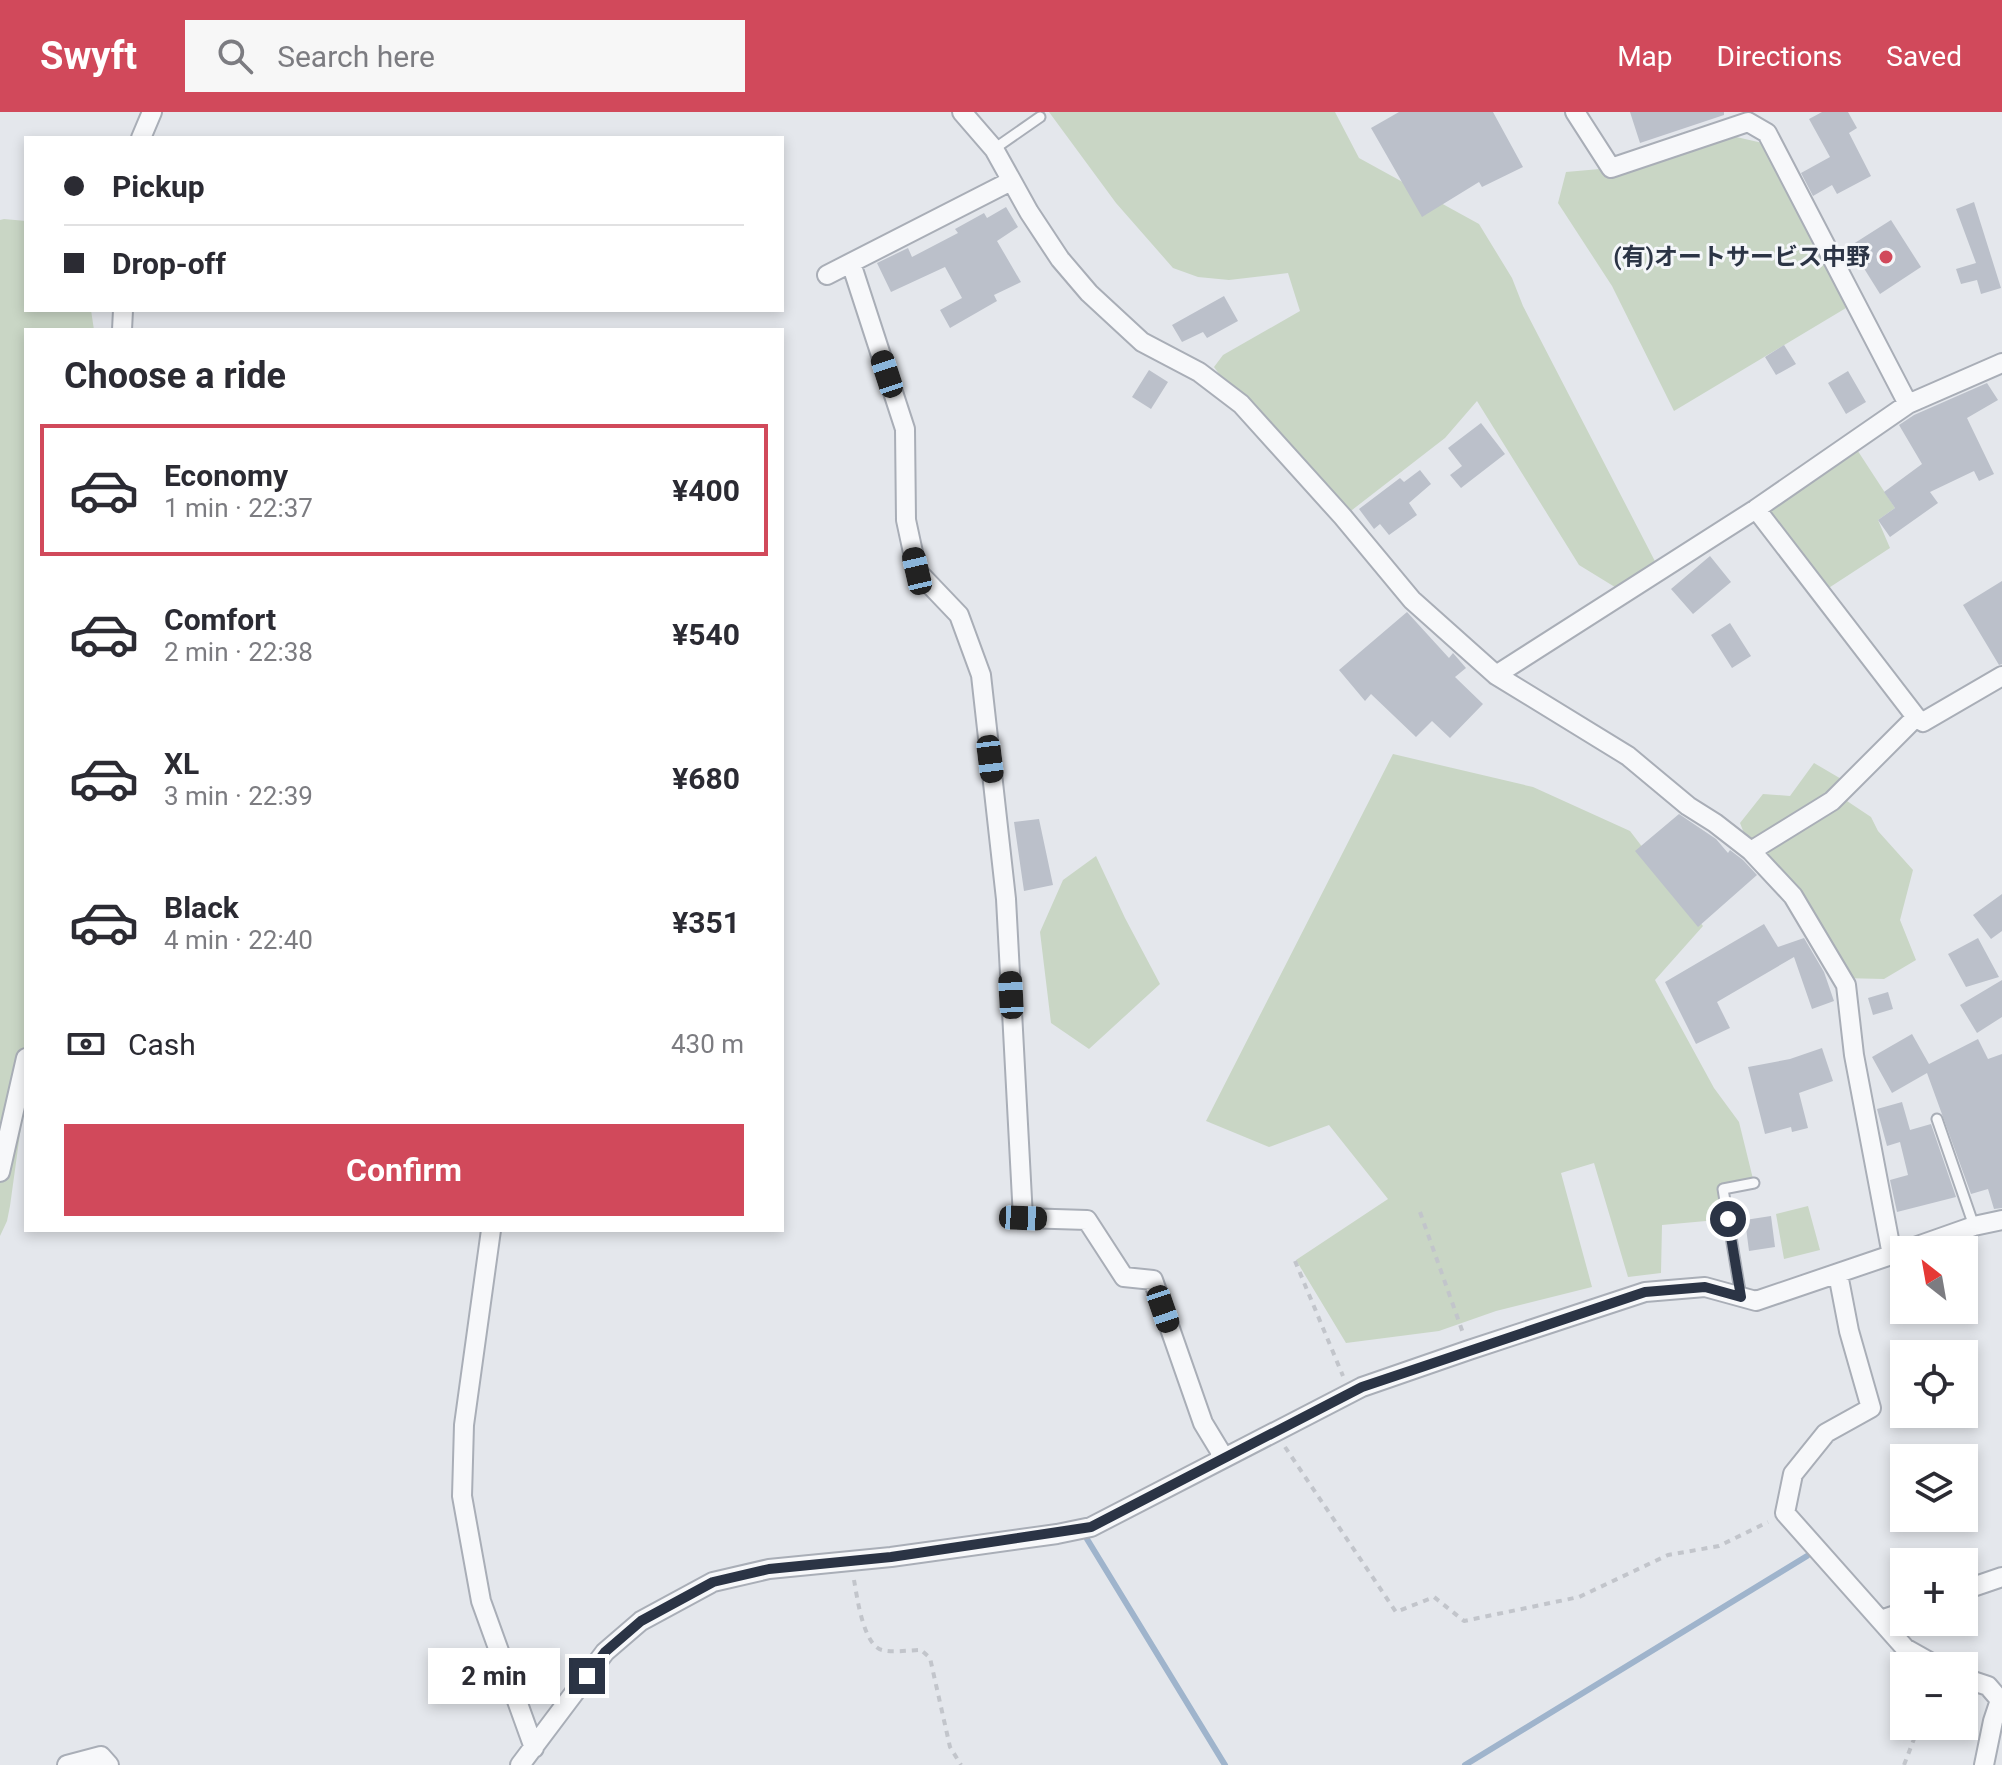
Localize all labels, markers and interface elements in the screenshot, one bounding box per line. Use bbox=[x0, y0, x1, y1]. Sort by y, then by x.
search box bbox=[185, 20, 745, 92]
text: Swyft bbox=[40, 34, 137, 78]
icon: search bbox=[213, 34, 257, 78]
text: Search here bbox=[277, 39, 435, 74]
text: Map bbox=[1617, 40, 1673, 73]
text: Directions bbox=[1717, 40, 1842, 73]
text: Saved bbox=[1886, 40, 1962, 73]
text: Pickup bbox=[112, 169, 205, 204]
place label: (有)オートサービス中野 bbox=[1613, 243, 1870, 271]
text: Drop-off bbox=[112, 246, 226, 281]
marker: (有)オートサービス中野 bbox=[1877, 248, 1895, 266]
car bbox=[868, 347, 906, 401]
text: Choose a ride bbox=[64, 355, 286, 397]
icon: car bbox=[68, 454, 140, 526]
text: Economy bbox=[164, 458, 288, 493]
text: ¥400 bbox=[672, 473, 740, 508]
text: 1 min · 22:37 bbox=[164, 493, 313, 523]
car bbox=[900, 545, 934, 597]
icon: car bbox=[68, 598, 140, 670]
text: Comfort bbox=[164, 602, 276, 637]
text: ¥540 bbox=[672, 617, 740, 652]
text: 2 min · 22:38 bbox=[164, 637, 313, 667]
car bbox=[975, 734, 1005, 784]
icon: car bbox=[68, 742, 140, 814]
text: XL bbox=[164, 746, 199, 781]
text: ¥680 bbox=[672, 761, 740, 796]
text: 3 min · 22:39 bbox=[164, 781, 313, 811]
icon: car bbox=[68, 886, 140, 958]
text: Black bbox=[164, 890, 239, 925]
text: ¥351 bbox=[672, 905, 740, 940]
text: 4 min · 22:40 bbox=[164, 925, 313, 955]
car bbox=[998, 970, 1024, 1020]
icon: cash bbox=[64, 1022, 108, 1066]
text: Cash bbox=[128, 1027, 196, 1062]
text: 430 m bbox=[671, 1029, 744, 1059]
button: Confirm bbox=[64, 1124, 744, 1216]
route start bbox=[1710, 1201, 1746, 1237]
car bbox=[999, 1205, 1047, 1231]
north arrow bbox=[1890, 1236, 1978, 1324]
map controls bbox=[1890, 1236, 1978, 1740]
car bbox=[1144, 1282, 1182, 1336]
button: locate bbox=[1890, 1340, 1978, 1428]
button: layers bbox=[1890, 1444, 1978, 1532]
button: + bbox=[1890, 1548, 1978, 1636]
callout: 2 min bbox=[427, 1648, 559, 1704]
button: − bbox=[1890, 1652, 1978, 1740]
route end bbox=[569, 1658, 605, 1694]
text: 2 min bbox=[461, 1661, 527, 1691]

